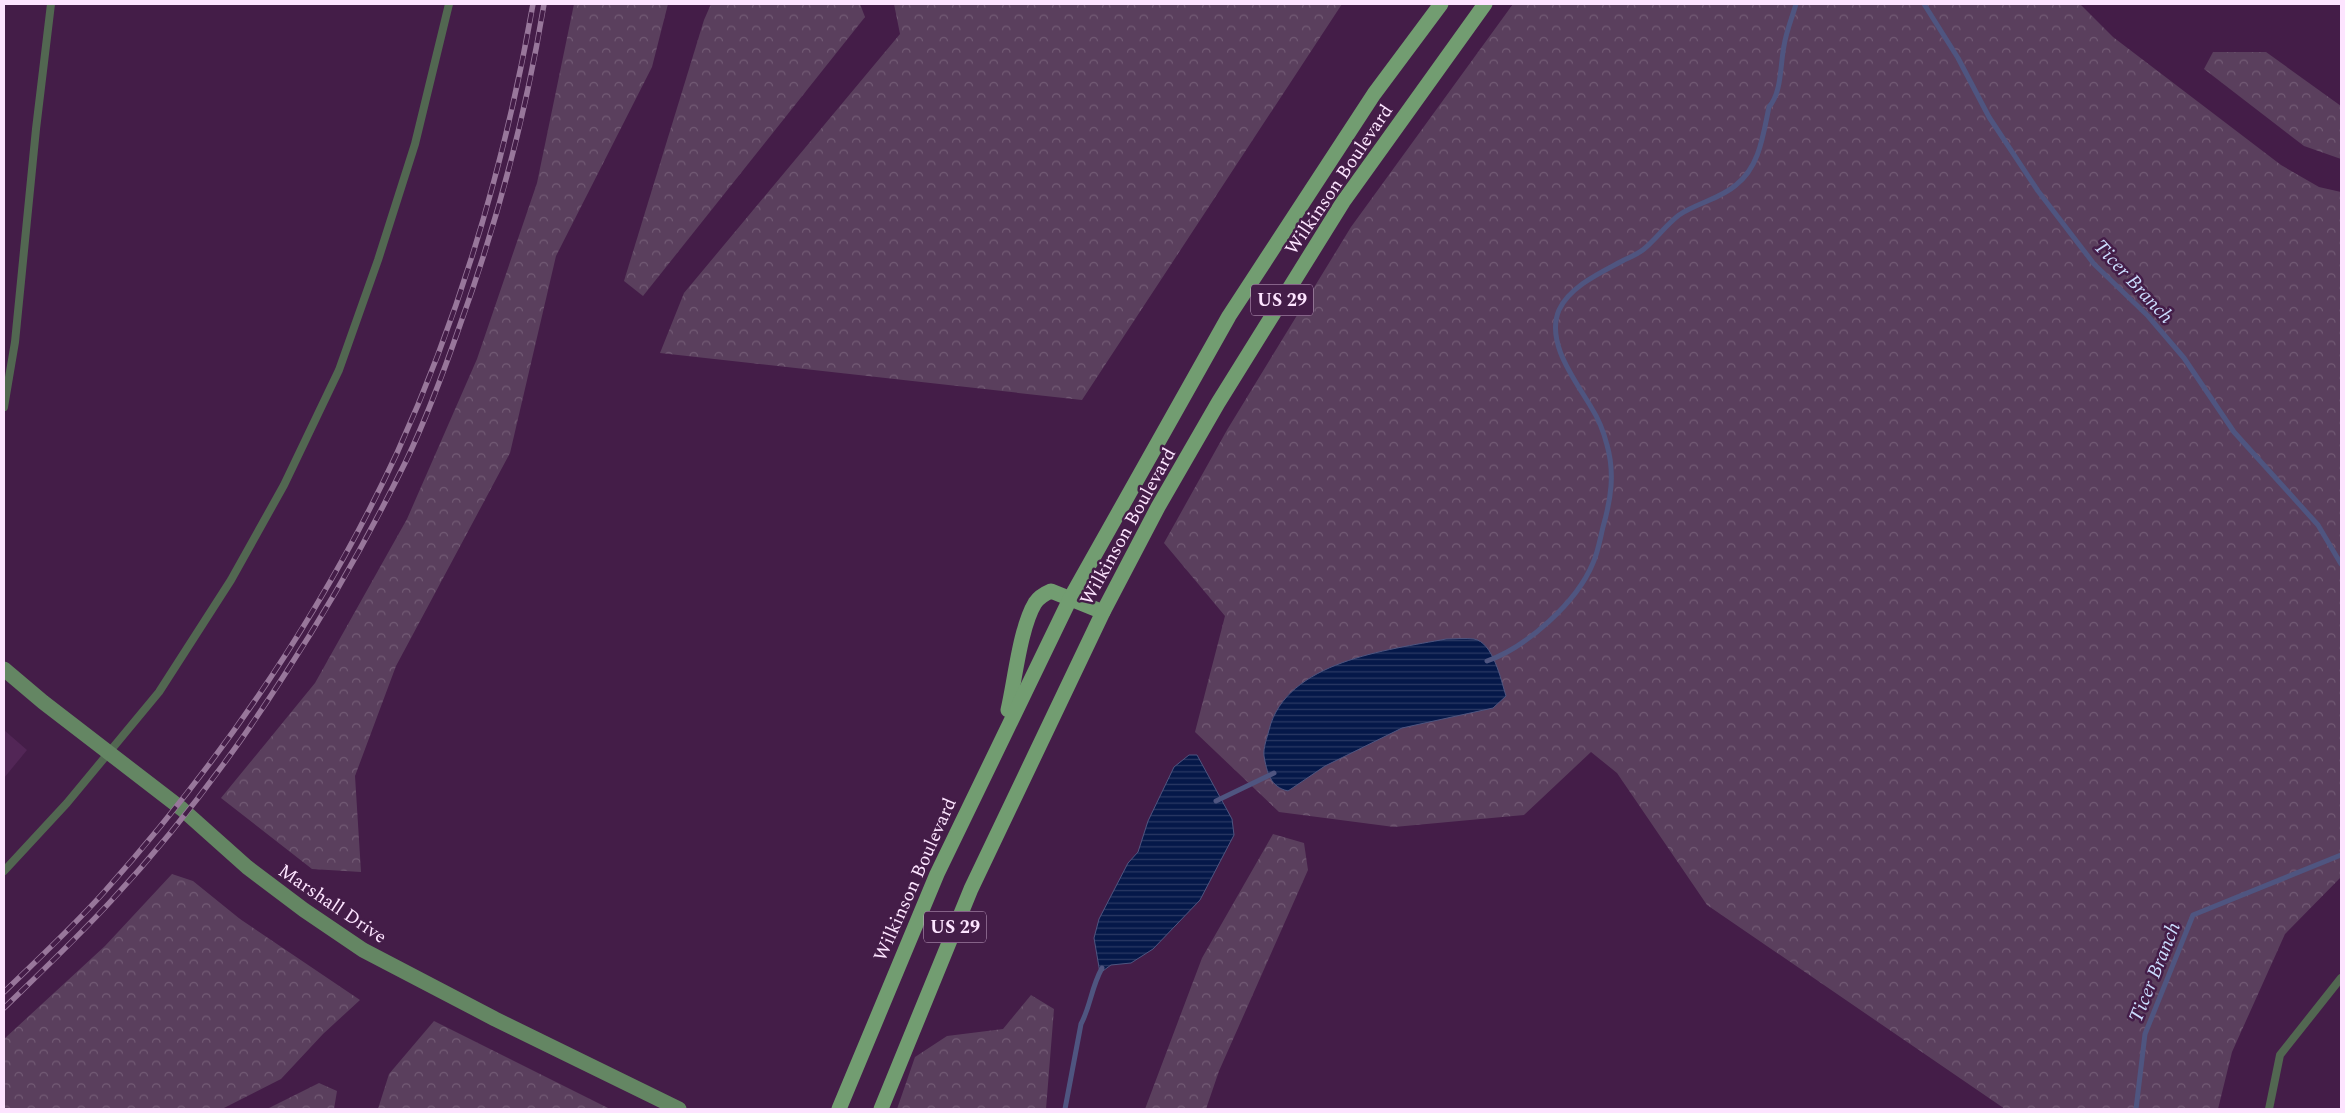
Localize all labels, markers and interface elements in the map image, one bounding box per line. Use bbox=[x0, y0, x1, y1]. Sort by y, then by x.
street label: Wilkinson Boulevard bbox=[1278, 99, 1401, 261]
water label: Ticer Branch bbox=[2086, 233, 2180, 331]
road number: US 29 bbox=[1251, 284, 1313, 316]
street label: Wilkinson Boulevard bbox=[1073, 443, 1184, 611]
street label: Wilkinson Boulevard bbox=[866, 793, 965, 966]
street label: Marshall Drive bbox=[272, 857, 392, 951]
road number: US 29 bbox=[924, 912, 986, 942]
water label: Ticer Branch bbox=[2121, 918, 2189, 1027]

